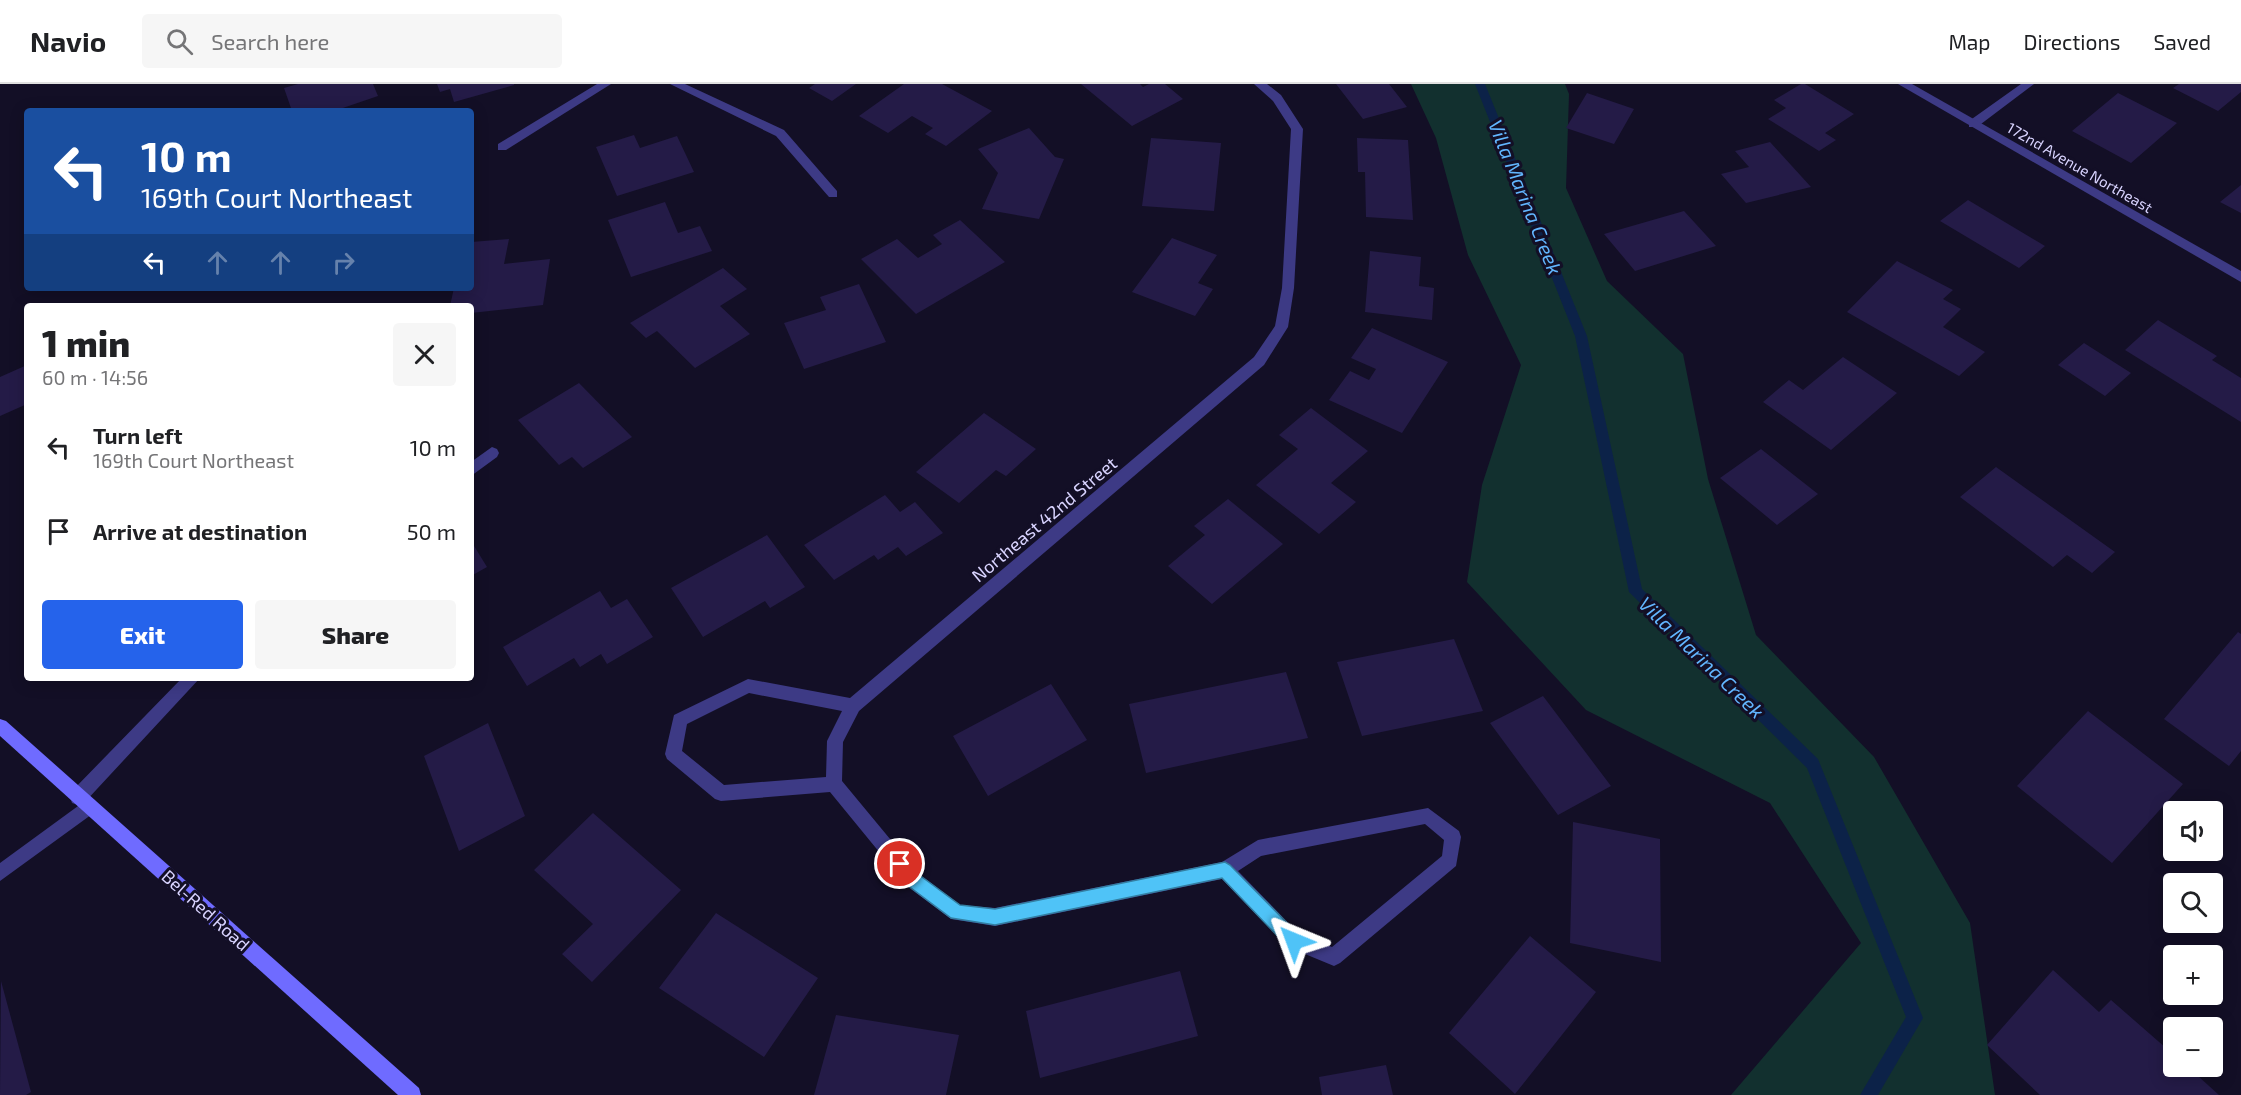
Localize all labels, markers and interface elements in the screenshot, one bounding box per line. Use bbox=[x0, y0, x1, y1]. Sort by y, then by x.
search box bbox=[142, 14, 562, 68]
text: Navio bbox=[30, 24, 106, 58]
icon: search bbox=[163, 25, 196, 58]
text: Search here bbox=[211, 28, 329, 54]
text: Map bbox=[1948, 29, 1991, 54]
text: Directions bbox=[2024, 29, 2120, 54]
text: Saved bbox=[2153, 29, 2211, 54]
water label: Villa Marina Creek bbox=[1484, 116, 1568, 278]
street label: 172nd Avenue Northeast bbox=[2004, 118, 2156, 216]
text: 10 m bbox=[141, 130, 232, 180]
icon: left bbox=[42, 132, 120, 210]
text: 169th Court Northeast bbox=[141, 181, 412, 213]
icon: left bbox=[138, 246, 171, 279]
icon: ahead bbox=[201, 246, 234, 279]
icon: ahead bbox=[264, 246, 297, 279]
icon: right bbox=[327, 246, 360, 279]
text: 1 min bbox=[42, 321, 130, 364]
button: close bbox=[393, 323, 456, 386]
text: 60 m · 14:56 bbox=[42, 365, 148, 389]
text: Turn left bbox=[93, 422, 182, 448]
icon: left bbox=[42, 431, 75, 464]
text: 10 m bbox=[410, 434, 456, 460]
text: 169th Court Northeast bbox=[93, 448, 294, 472]
street label: Northeast 42nd Street bbox=[967, 452, 1121, 586]
icon: arrive bbox=[42, 515, 75, 548]
text: Arrive at destination bbox=[93, 518, 307, 544]
text: 50 m bbox=[407, 518, 456, 544]
water label: Villa Marina Creek bbox=[1634, 591, 1770, 723]
button: Exit bbox=[42, 600, 243, 669]
button: Share bbox=[255, 600, 456, 669]
map controls bbox=[2163, 801, 2223, 1077]
button: sound bbox=[2163, 801, 2223, 861]
pin bbox=[874, 838, 925, 889]
icon: arrive bbox=[883, 847, 916, 880]
street label: Bel-Red Road bbox=[158, 865, 254, 955]
button: search bbox=[2163, 873, 2223, 933]
position arrow bbox=[1262, 909, 1326, 973]
button: + bbox=[2163, 945, 2223, 1005]
button: − bbox=[2163, 1017, 2223, 1077]

